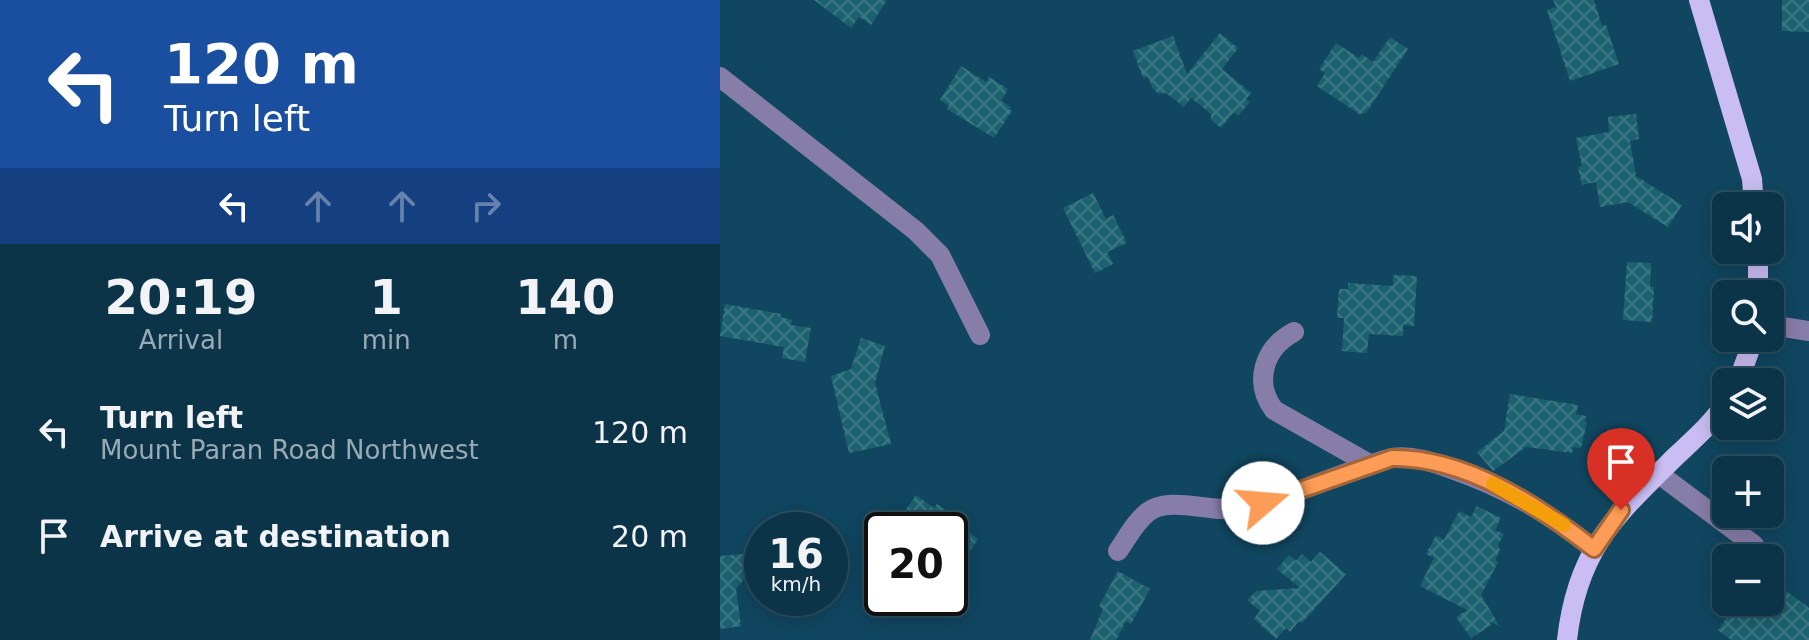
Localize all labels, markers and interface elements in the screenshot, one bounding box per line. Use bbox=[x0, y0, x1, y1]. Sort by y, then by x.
text: 120 m bbox=[164, 31, 359, 96]
icon: left bbox=[32, 32, 136, 136]
text: Turn left bbox=[164, 98, 310, 139]
icon: left bbox=[212, 184, 256, 228]
icon: ahead bbox=[296, 184, 340, 228]
icon: ahead bbox=[380, 184, 424, 228]
icon: right bbox=[464, 184, 508, 228]
map controls bbox=[1712, 192, 1784, 616]
button: sound bbox=[1712, 192, 1784, 264]
text: 20:19 bbox=[104, 269, 257, 325]
text: 1 bbox=[370, 269, 403, 325]
text: 140 bbox=[515, 269, 615, 325]
button: search bbox=[1712, 280, 1784, 352]
text: Arrival bbox=[139, 325, 223, 355]
text: min bbox=[362, 325, 411, 355]
text: m bbox=[553, 325, 578, 355]
button: layers bbox=[1712, 368, 1784, 440]
text: Turn left bbox=[100, 400, 243, 435]
icon: left bbox=[32, 410, 76, 454]
text: 120 m bbox=[592, 415, 688, 450]
pin bbox=[1587, 428, 1655, 510]
text: Mount Paran Road Northwest bbox=[100, 435, 479, 465]
icon: arrive bbox=[1599, 440, 1643, 484]
button: + bbox=[1712, 456, 1784, 528]
position arrow bbox=[1221, 461, 1305, 545]
speed limit sign: 20 bbox=[864, 512, 968, 616]
icon: arrive bbox=[32, 514, 76, 558]
text: Arrive at destination bbox=[100, 519, 451, 554]
text: 20 m bbox=[611, 519, 688, 554]
text: 16 bbox=[768, 531, 824, 577]
button: − bbox=[1712, 544, 1784, 616]
text: km/h bbox=[771, 572, 821, 596]

